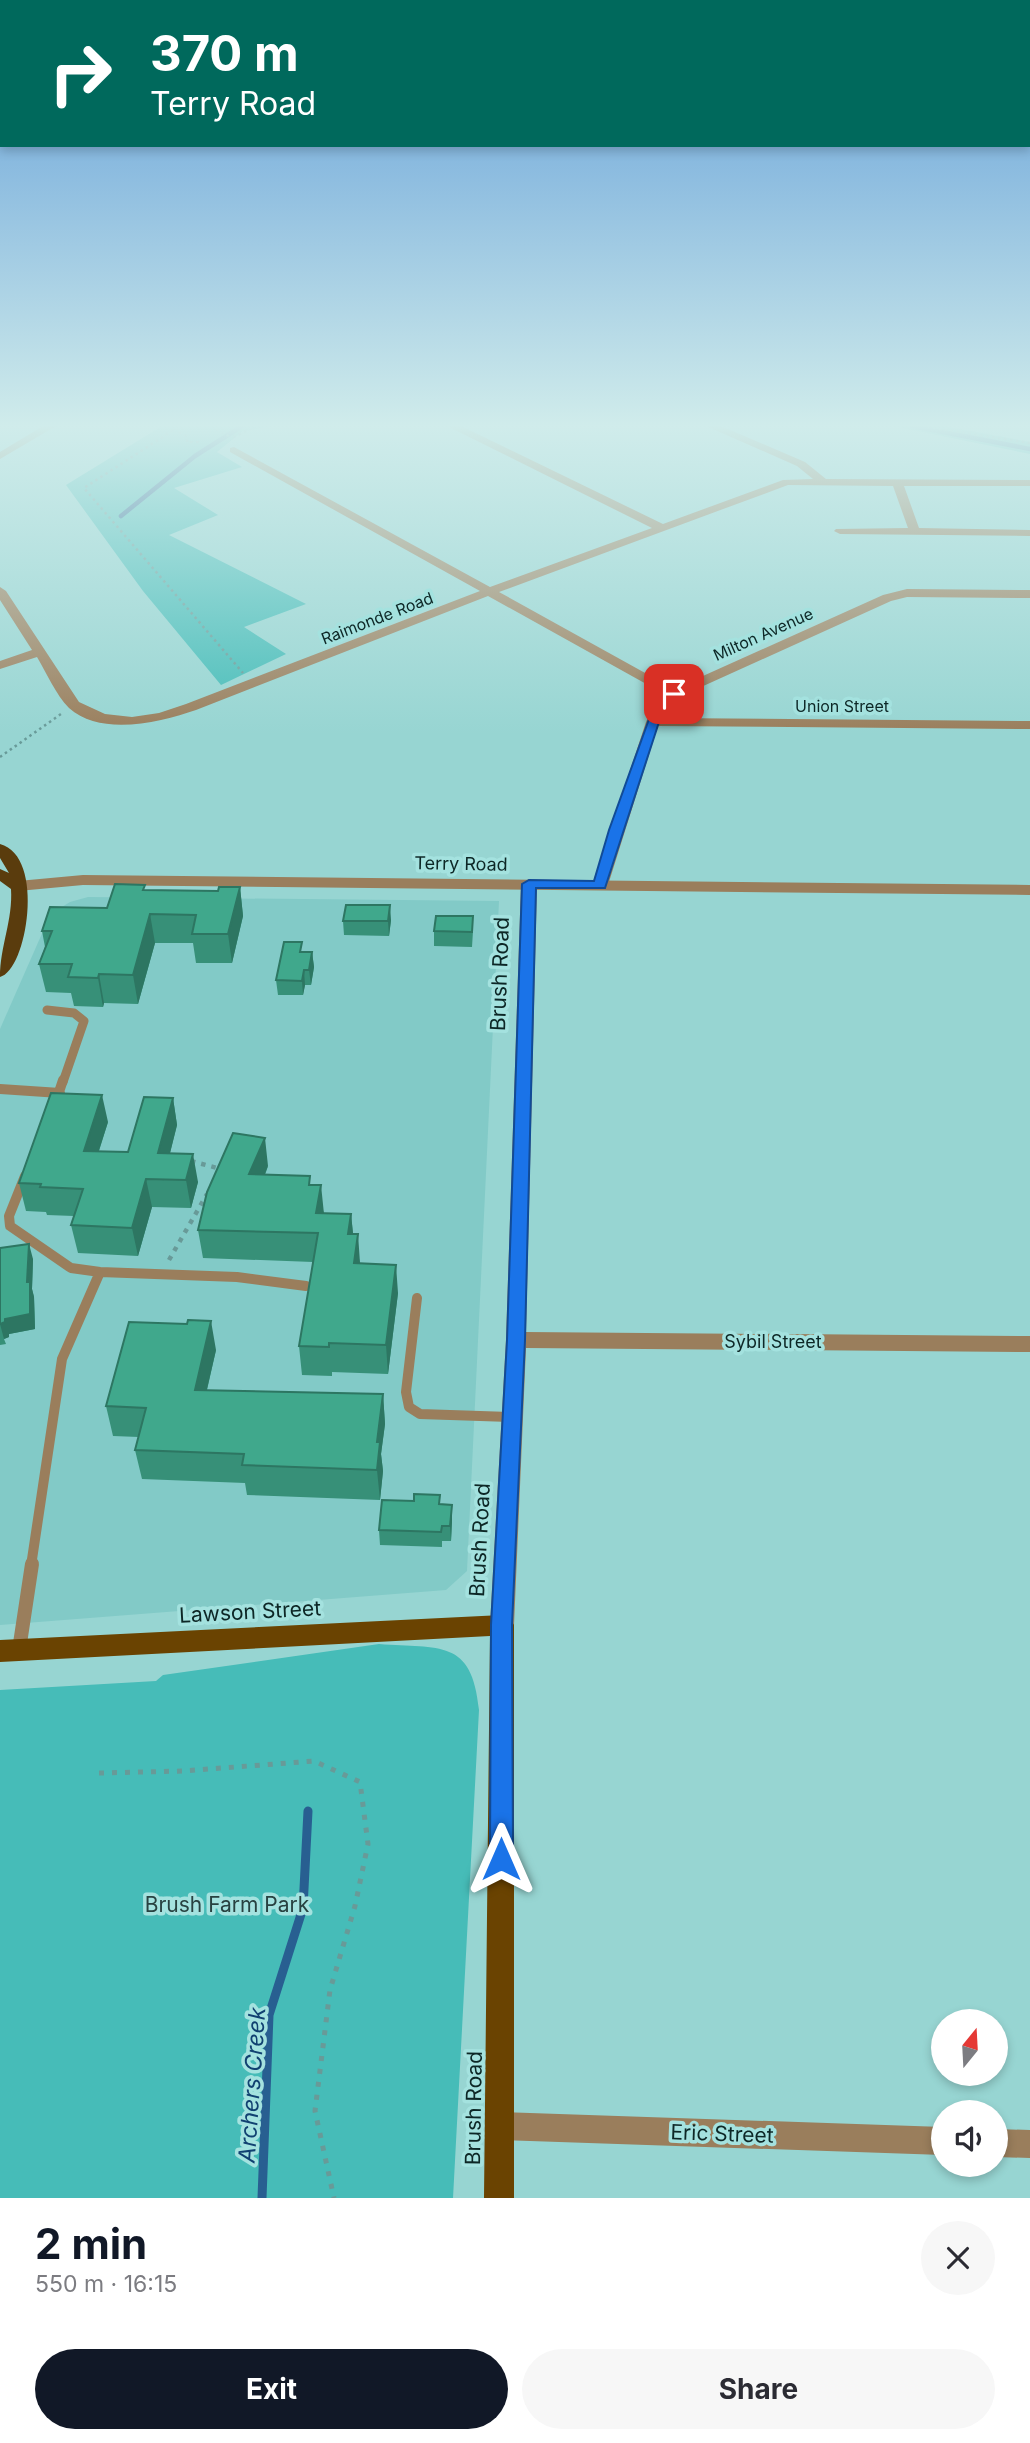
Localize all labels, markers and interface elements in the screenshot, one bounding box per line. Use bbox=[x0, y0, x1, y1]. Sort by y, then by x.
text: 370 m bbox=[150, 24, 299, 83]
icon: right bbox=[35, 28, 126, 119]
text: Terry Road bbox=[150, 84, 316, 123]
street label: Raimonde Road bbox=[318, 587, 436, 649]
street label: Milton Avenue bbox=[710, 603, 816, 665]
pin bbox=[644, 664, 704, 724]
icon: arrive bbox=[655, 675, 693, 713]
street label: Union Street bbox=[795, 696, 889, 716]
street label: Terry Road bbox=[414, 852, 508, 875]
street label: Brush Road bbox=[485, 917, 514, 1031]
street label: Sybil Street bbox=[724, 1331, 822, 1352]
street label: Brush Road bbox=[464, 1482, 495, 1598]
street label: Lawson Street bbox=[178, 1595, 322, 1628]
position arrow bbox=[464, 1822, 538, 1896]
park label: Brush Farm Park bbox=[145, 1892, 310, 1917]
water label: Archers Creek bbox=[233, 2006, 271, 2165]
north arrow bbox=[931, 2009, 1008, 2086]
map controls bbox=[931, 2009, 1008, 2177]
street label: Brush Road bbox=[460, 2051, 487, 2165]
button: sound bbox=[931, 2100, 1008, 2177]
street label: Eric Street bbox=[670, 2119, 774, 2148]
text: 2 min bbox=[35, 2218, 147, 2269]
button: close bbox=[921, 2221, 995, 2295]
text: 550 m · 16:15 bbox=[35, 2270, 177, 2298]
button: Exit bbox=[35, 2349, 508, 2429]
button: Share bbox=[522, 2349, 995, 2429]

